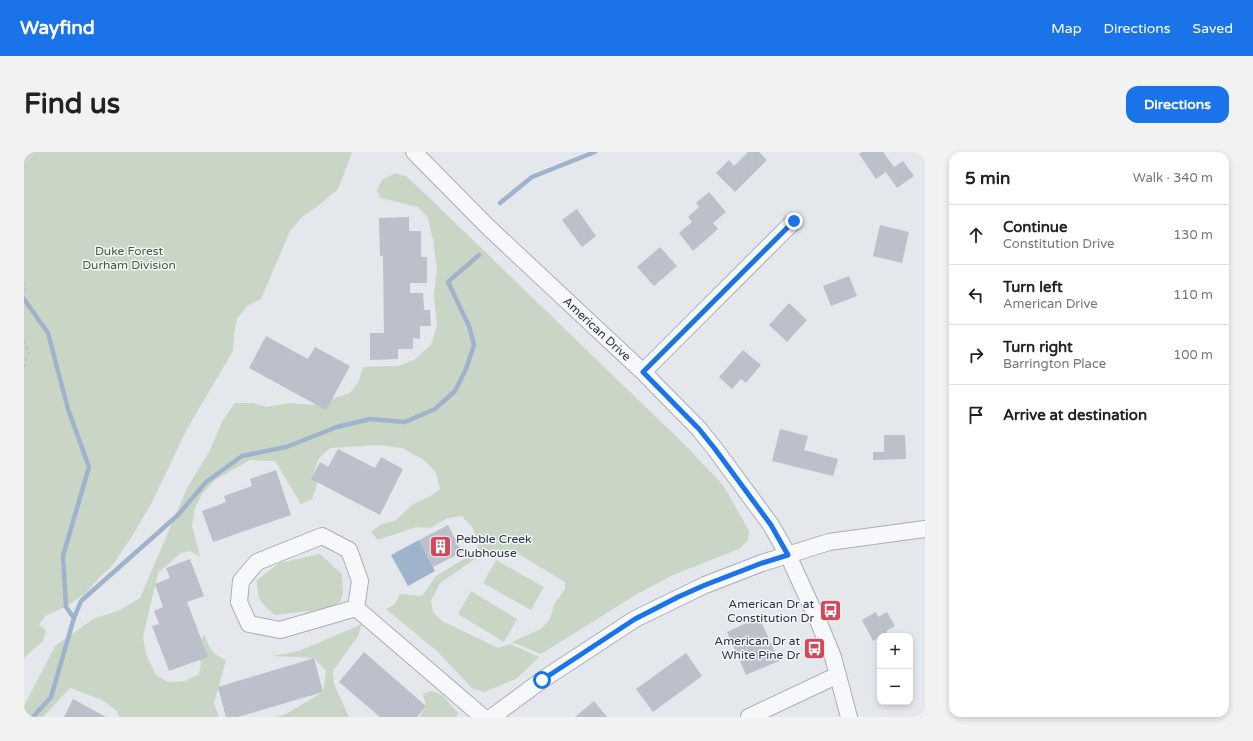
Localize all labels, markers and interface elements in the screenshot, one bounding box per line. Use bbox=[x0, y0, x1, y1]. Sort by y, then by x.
text: Wayfind bbox=[20, 17, 95, 39]
text: Map bbox=[1051, 20, 1082, 37]
text: Directions bbox=[1104, 20, 1171, 37]
text: Saved bbox=[1193, 20, 1233, 37]
button: Directions bbox=[1126, 86, 1229, 123]
text: Find us bbox=[24, 87, 120, 121]
text: 5 min bbox=[965, 168, 1010, 189]
text: Walk · 340 m bbox=[1133, 170, 1213, 186]
route end bbox=[785, 212, 803, 230]
text: Continue bbox=[1003, 218, 1067, 236]
icon: ahead bbox=[965, 224, 987, 246]
text: 130 m bbox=[1173, 227, 1213, 243]
text: Constitution Drive bbox=[1003, 236, 1114, 252]
park label: Duke Forest Durham Division bbox=[82, 244, 176, 272]
text: Turn left bbox=[1003, 278, 1063, 296]
icon: left bbox=[965, 284, 987, 306]
text: 110 m bbox=[1173, 287, 1213, 303]
street label: American Drive bbox=[560, 294, 634, 364]
text: American Drive bbox=[1003, 296, 1098, 312]
text: Turn right bbox=[1003, 338, 1073, 356]
icon: right bbox=[965, 344, 987, 366]
text: 100 m bbox=[1173, 347, 1213, 363]
text: Barrington Place bbox=[1003, 356, 1106, 372]
icon: arrive bbox=[965, 404, 987, 426]
text: Arrive at destination bbox=[1003, 406, 1147, 424]
place label: Pebble Creek Clubhouse bbox=[456, 532, 532, 560]
building icon: Pebble Creek Clubhouse bbox=[427, 533, 453, 559]
place label: American Dr at Constitution Dr bbox=[727, 597, 814, 625]
bus stop icon: American Dr at Constitution Dr bbox=[817, 598, 843, 624]
map controls bbox=[877, 633, 913, 705]
button: + bbox=[877, 633, 913, 669]
place label: American Dr at White Pine Dr bbox=[714, 634, 800, 662]
bus stop icon: American Dr at White Pine Dr bbox=[802, 635, 828, 661]
button: − bbox=[877, 669, 913, 705]
route start bbox=[533, 671, 551, 689]

